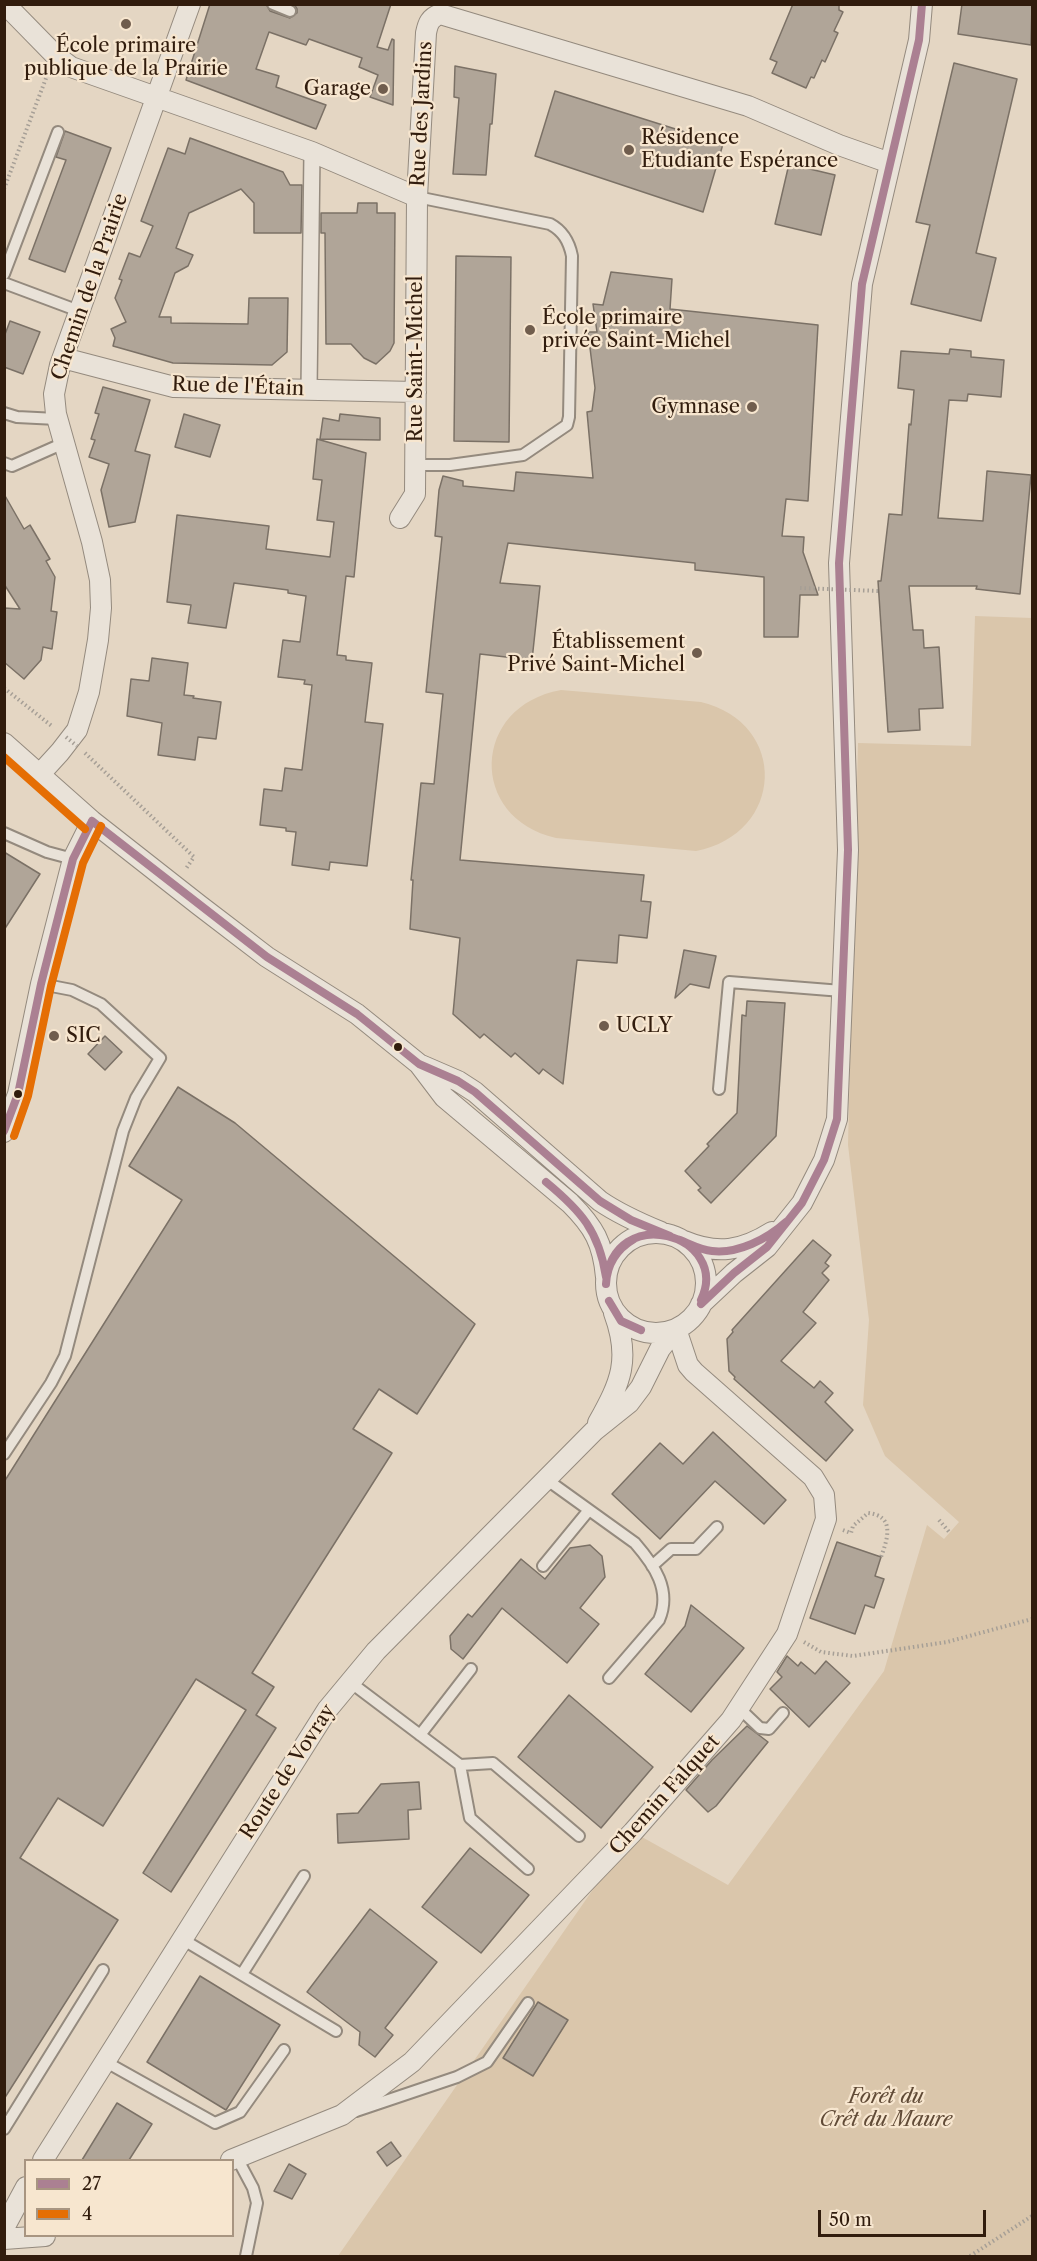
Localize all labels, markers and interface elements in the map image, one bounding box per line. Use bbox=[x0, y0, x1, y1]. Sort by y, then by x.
marker: École primaire publique de la Prairie bbox=[119, 17, 133, 31]
place label: École primaire publique de la Prairie bbox=[24, 34, 228, 81]
street label: Rue des Jardins bbox=[406, 41, 438, 187]
place label: Garage bbox=[304, 77, 371, 101]
marker: Garage bbox=[376, 82, 390, 96]
place label: Résidence Etudiante Espérance bbox=[641, 126, 838, 173]
marker: Résidence Etudiante Espérance bbox=[622, 143, 636, 157]
street label: Chemin de la Prairie bbox=[47, 190, 133, 384]
street label: Rue Saint-Michel bbox=[404, 276, 428, 442]
place label: École primaire privée Saint-Michel bbox=[542, 306, 730, 353]
marker: École primaire privée Saint-Michel bbox=[523, 323, 537, 337]
street label: Rue de l'Étain bbox=[171, 373, 305, 401]
place label: Gymnase bbox=[651, 395, 740, 419]
marker: Gymnase bbox=[745, 400, 759, 414]
place label: Établissement Privé Saint-Michel bbox=[507, 630, 685, 677]
marker: Établissement Privé Saint-Michel bbox=[690, 646, 704, 660]
place label: UCLY bbox=[616, 1014, 672, 1038]
marker: UCLY bbox=[597, 1019, 611, 1033]
place label: SIC bbox=[66, 1024, 101, 1048]
marker: SIC bbox=[47, 1029, 61, 1043]
unlabelled marker bbox=[392, 1041, 404, 1053]
unlabelled marker bbox=[12, 1088, 24, 1100]
street label: Route de Vovray bbox=[235, 1700, 341, 1844]
street label: Chemin Falquet bbox=[605, 1730, 725, 1860]
park label: Forêt du Crêt du Maure bbox=[820, 2085, 952, 2132]
legend bbox=[24, 2159, 234, 2237]
text: 27 bbox=[82, 2173, 101, 2195]
scale bar bbox=[821, 2198, 989, 2236]
text: 4 bbox=[82, 2203, 92, 2225]
text: 50 m bbox=[829, 2209, 872, 2231]

